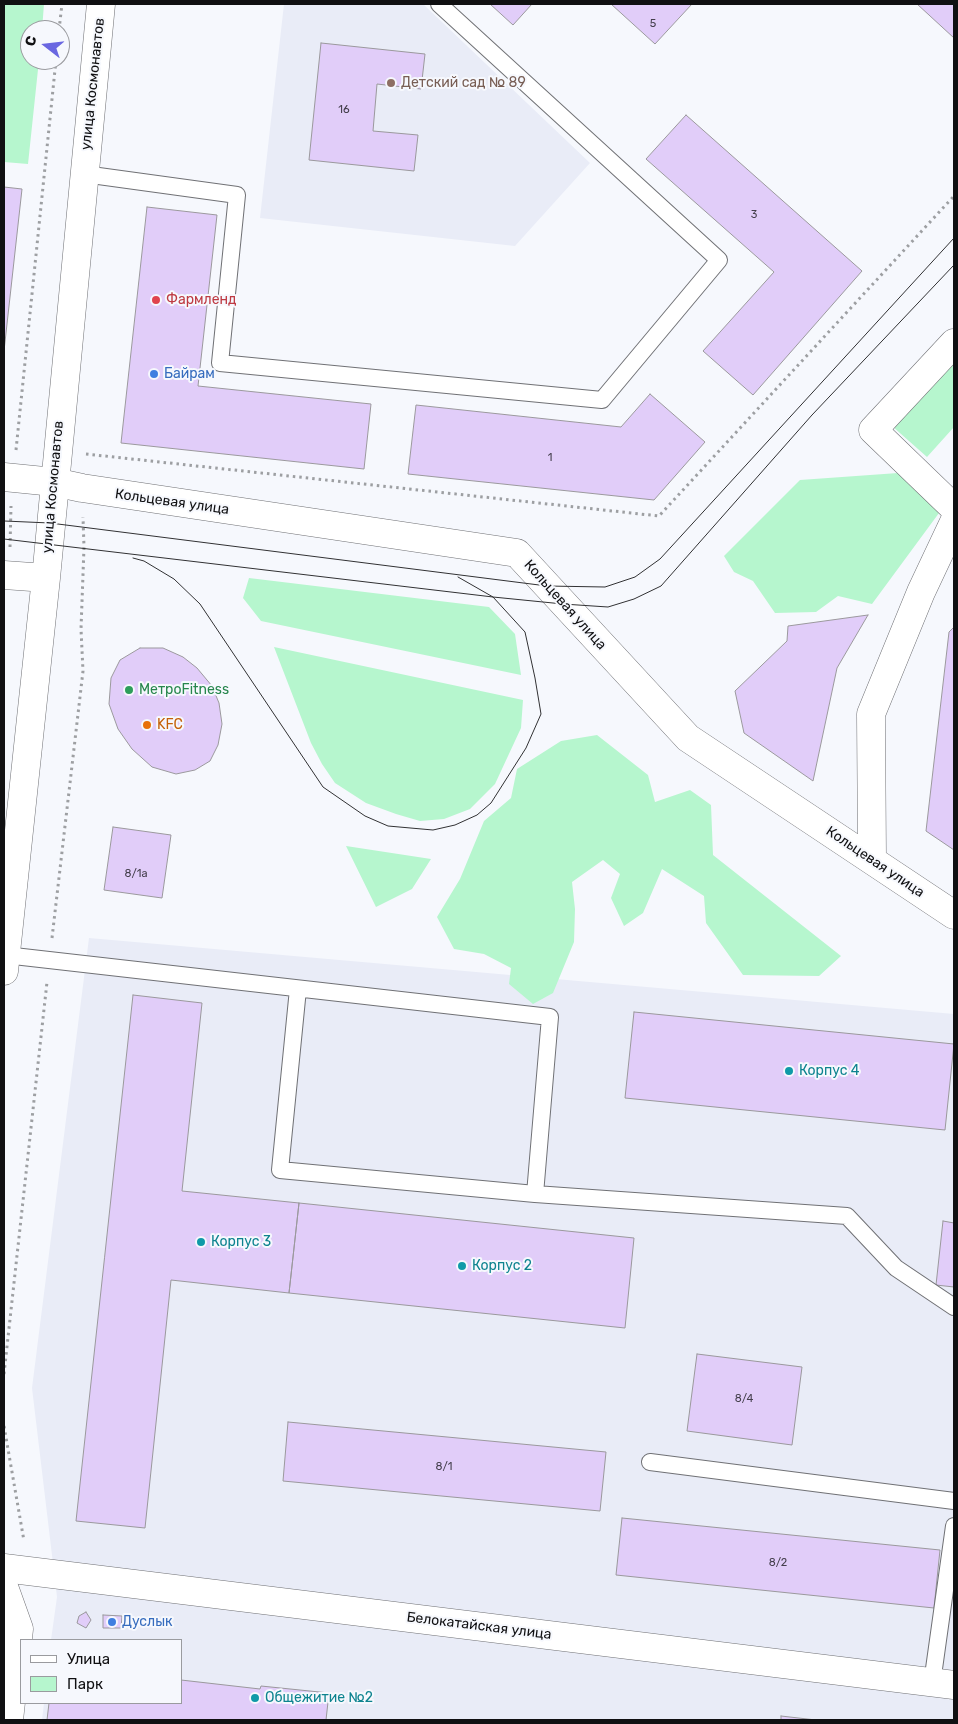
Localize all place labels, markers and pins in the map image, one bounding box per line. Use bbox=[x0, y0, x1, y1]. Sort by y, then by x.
place label: Детский сад № 89 bbox=[401, 75, 526, 91]
marker: Детский сад № 89 bbox=[385, 77, 397, 89]
place label: Фармленд bbox=[166, 292, 236, 308]
marker: Фармленд bbox=[150, 294, 162, 306]
place label: Байрам bbox=[164, 366, 215, 382]
marker: Байрам bbox=[148, 368, 160, 380]
place label: МетроFitness bbox=[139, 682, 229, 698]
marker: МетроFitness bbox=[123, 684, 135, 696]
place label: KFC bbox=[157, 717, 183, 733]
marker: KFC bbox=[141, 719, 153, 731]
place label: Корпус 4 bbox=[799, 1063, 859, 1079]
marker: Корпус 4 bbox=[783, 1065, 795, 1077]
place label: Корпус 3 bbox=[211, 1234, 271, 1250]
marker: Корпус 3 bbox=[195, 1236, 207, 1248]
place label: Корпус 2 bbox=[472, 1258, 532, 1274]
marker: Корпус 2 bbox=[456, 1260, 468, 1272]
place label: Дуслык bbox=[122, 1614, 173, 1630]
marker: Дуслык bbox=[106, 1616, 118, 1628]
place label: Общежитие №2 bbox=[265, 1690, 373, 1706]
marker: Общежитие №2 bbox=[249, 1692, 261, 1704]

